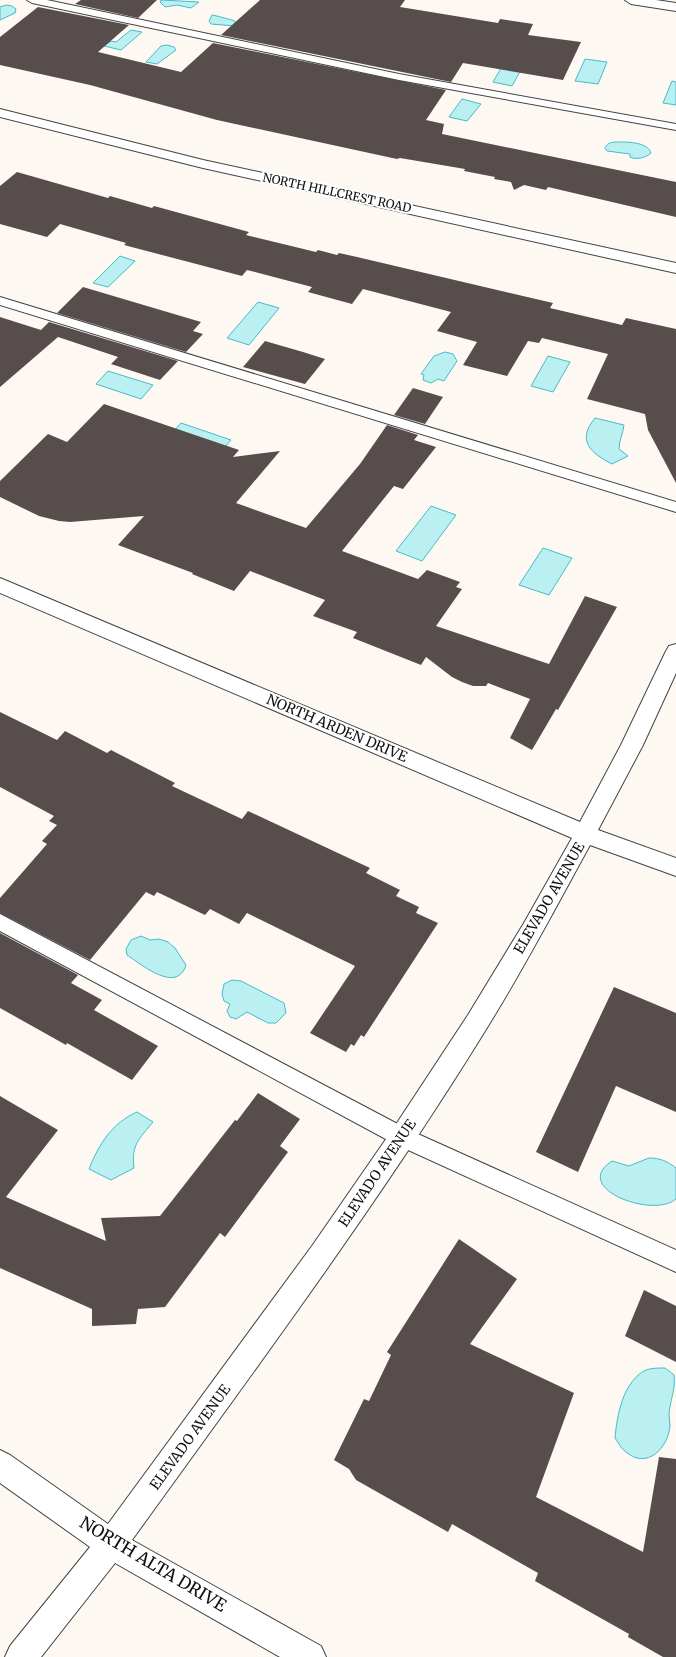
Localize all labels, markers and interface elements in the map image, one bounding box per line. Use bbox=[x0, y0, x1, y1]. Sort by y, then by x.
street label: NORTH HILLCREST ROAD bbox=[261, 169, 413, 216]
street label: NORTH ARDEN DRIVE bbox=[264, 690, 410, 766]
street label: ELEVADO AVENUE bbox=[510, 839, 588, 957]
street label: ELEVADO AVENUE bbox=[334, 1116, 420, 1230]
street label: ELEVADO AVENUE bbox=[146, 1381, 234, 1493]
street label: NORTH ALTA DRIVE bbox=[76, 1511, 231, 1617]

